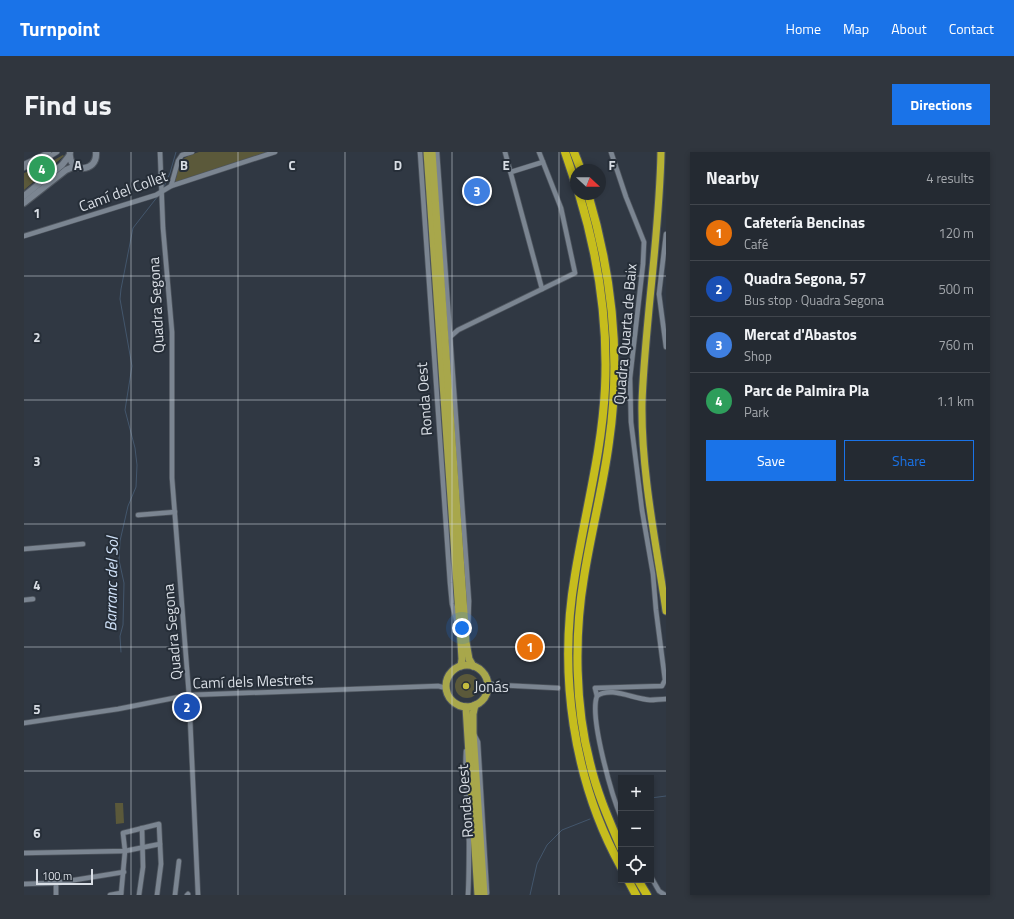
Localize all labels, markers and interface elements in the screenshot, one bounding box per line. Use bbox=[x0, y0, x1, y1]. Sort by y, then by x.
text: Turnpoint bbox=[20, 14, 100, 43]
text: Home bbox=[786, 18, 821, 39]
text: Map bbox=[843, 18, 869, 39]
text: About bbox=[891, 18, 927, 39]
text: Contact bbox=[949, 18, 994, 39]
text: Find us bbox=[24, 83, 112, 126]
button: Directions bbox=[892, 84, 990, 125]
pin: 4 bbox=[29, 154, 55, 184]
text: A bbox=[74, 155, 82, 175]
text: B bbox=[180, 155, 188, 175]
text: C bbox=[288, 155, 296, 175]
text: D bbox=[394, 155, 402, 175]
text: E bbox=[502, 155, 510, 175]
text: F bbox=[609, 155, 616, 175]
street label: Camí del Collet bbox=[75, 164, 171, 218]
north arrow bbox=[570, 164, 606, 200]
text: Nearby bbox=[706, 165, 759, 191]
text: 4 results bbox=[926, 168, 974, 188]
pin: 3 bbox=[464, 176, 490, 206]
text: 1 bbox=[33, 203, 41, 223]
text: Cafetería Bencinas bbox=[744, 211, 865, 234]
text: 1 bbox=[715, 223, 723, 243]
text: 120 m bbox=[938, 223, 974, 243]
text: Café bbox=[744, 234, 768, 254]
street label: Quadra Segona bbox=[142, 256, 170, 354]
street label: Quadra Quarta de Baix bbox=[607, 262, 643, 406]
text: Quadra Segona, 57 bbox=[744, 267, 866, 290]
text: 2 bbox=[715, 279, 723, 299]
text: 500 m bbox=[938, 279, 974, 299]
text: Bus stop · Quadra Segona bbox=[744, 290, 884, 310]
text: Mercat d'Abastos bbox=[744, 323, 857, 346]
text: 2 bbox=[33, 327, 41, 347]
text: 3 bbox=[715, 335, 723, 355]
text: 760 m bbox=[938, 335, 974, 355]
text: Shop bbox=[744, 346, 772, 366]
street label: Ronda Oest bbox=[410, 361, 438, 436]
text: Parc de Palmira Pla bbox=[744, 379, 869, 402]
text: 4 bbox=[715, 391, 723, 411]
text: 1.1 km bbox=[937, 391, 974, 411]
text: Park bbox=[744, 402, 769, 422]
button: Save bbox=[706, 440, 836, 481]
button: Share bbox=[844, 440, 974, 481]
text: 3 bbox=[33, 451, 41, 471]
water label: Barranc del Sol bbox=[98, 535, 124, 632]
text: 4 bbox=[33, 575, 41, 595]
street label: Quadra Segona bbox=[156, 583, 188, 681]
your location bbox=[452, 618, 472, 638]
pin: 1 bbox=[517, 632, 543, 662]
street label: Camí dels Mestrets bbox=[192, 667, 314, 695]
place label: Jonás bbox=[474, 675, 509, 698]
marker: Jonás bbox=[461, 681, 471, 691]
pin: 2 bbox=[174, 692, 200, 722]
text: 5 bbox=[33, 699, 41, 719]
street label: Ronda Oest bbox=[451, 763, 479, 838]
map controls bbox=[618, 775, 654, 883]
button: + bbox=[618, 775, 654, 811]
button: − bbox=[618, 811, 654, 847]
text: 6 bbox=[33, 823, 41, 843]
button: locate bbox=[618, 847, 654, 883]
scale bar bbox=[36, 867, 93, 886]
text: 100 m bbox=[42, 868, 72, 884]

